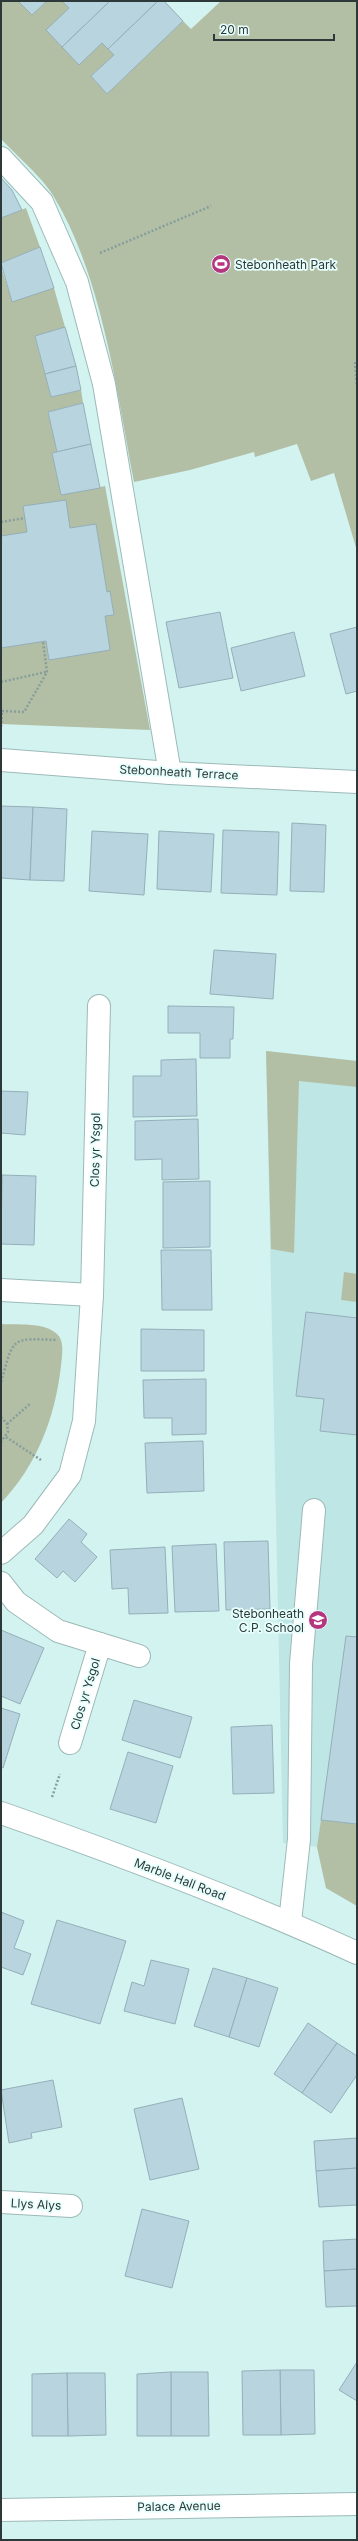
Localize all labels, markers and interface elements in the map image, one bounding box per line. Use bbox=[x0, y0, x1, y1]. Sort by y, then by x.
scale bar bbox=[214, 16, 334, 42]
text: 20 m bbox=[220, 22, 249, 37]
sports icon: Stebonheath Park bbox=[210, 253, 232, 275]
place label: Stebonheath Park bbox=[235, 257, 337, 272]
street label: Stebonheath Terrace bbox=[119, 761, 239, 783]
street label: Clos yr Ysgol bbox=[87, 1113, 103, 1187]
place label: Stebonheath C.P. School bbox=[232, 1606, 304, 1635]
school or university icon: Stebonheath C.P. School bbox=[307, 1609, 329, 1631]
street label: Clos yr Ysgol bbox=[67, 1656, 103, 1732]
street label: Marble Hall Road bbox=[132, 1855, 228, 1903]
street label: Llys Alys bbox=[10, 2195, 62, 2213]
street label: Palace Avenue bbox=[137, 2498, 221, 2514]

